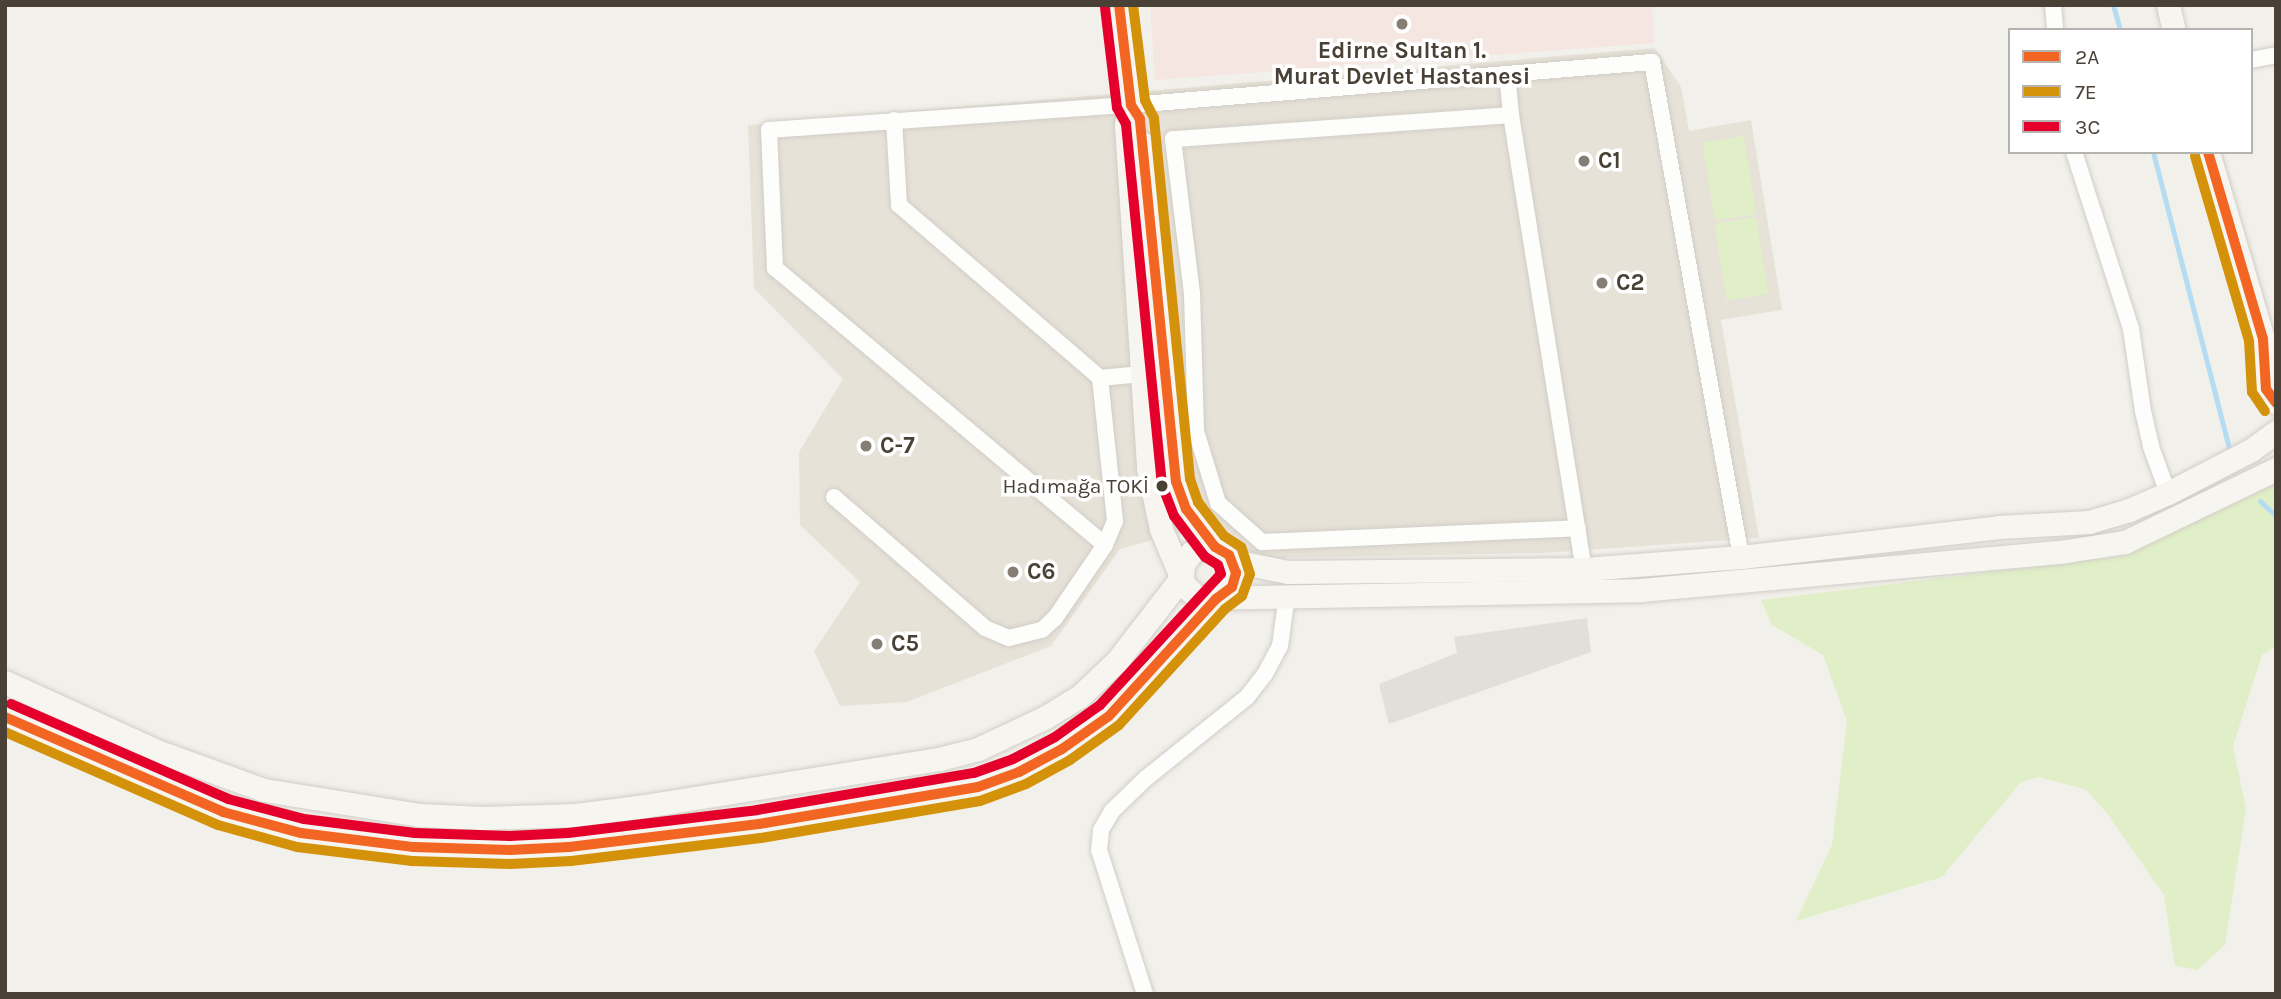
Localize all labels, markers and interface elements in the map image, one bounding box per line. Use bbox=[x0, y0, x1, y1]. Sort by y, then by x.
marker: Edirne Sultan 1. Murat Devlet Hastanesi bbox=[1392, 14, 1412, 34]
legend bbox=[2008, 28, 2253, 154]
place label: Edirne Sultan 1. Murat Devlet Hastanesi bbox=[1274, 37, 1530, 91]
text: 2A bbox=[2075, 45, 2099, 69]
text: 7E bbox=[2075, 80, 2097, 104]
text: 3C bbox=[2075, 115, 2100, 139]
place label: C1 bbox=[1598, 147, 1621, 175]
marker: C1 bbox=[1576, 153, 1592, 169]
place label: C2 bbox=[1616, 269, 1644, 297]
marker: C2 bbox=[1594, 275, 1610, 291]
place label: C-7 bbox=[880, 432, 915, 460]
marker: C-7 bbox=[858, 438, 874, 454]
place label: Hadımağa TOKİ bbox=[1002, 473, 1149, 499]
marker: Hadımağa TOKİ bbox=[1155, 479, 1169, 493]
place label: C6 bbox=[1027, 558, 1056, 586]
marker: C6 bbox=[1005, 564, 1021, 580]
place label: C5 bbox=[891, 630, 919, 658]
marker: C5 bbox=[869, 636, 885, 652]

